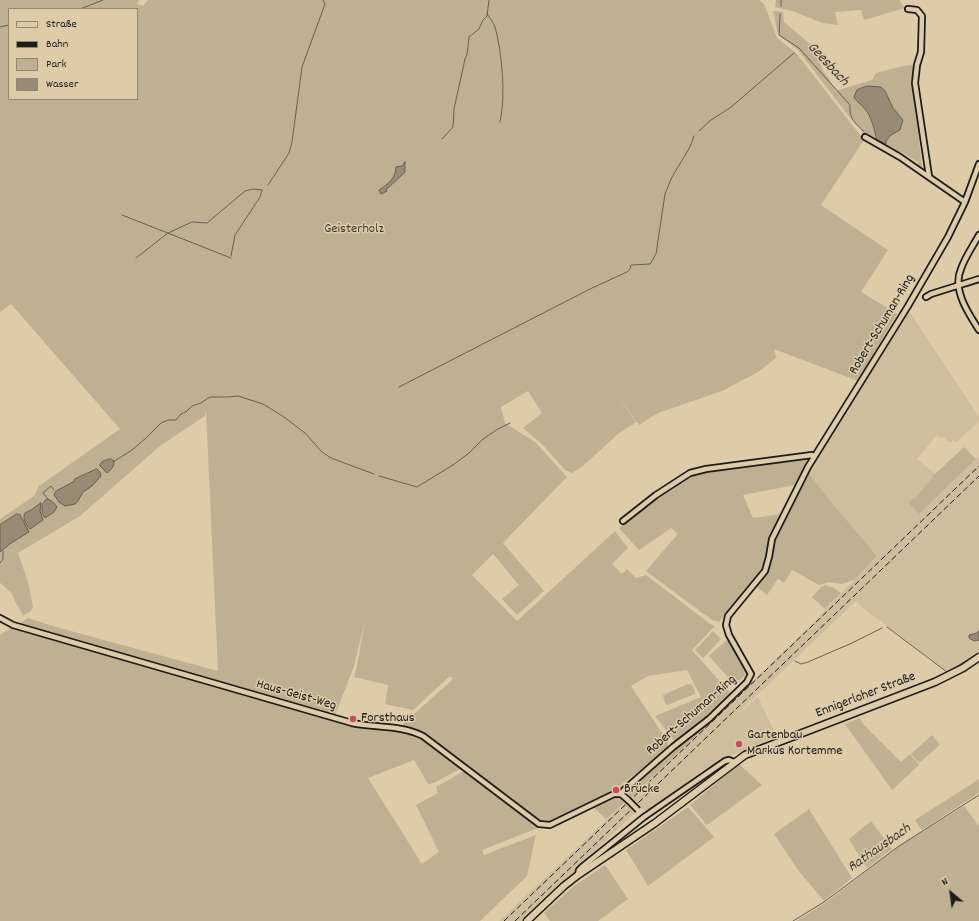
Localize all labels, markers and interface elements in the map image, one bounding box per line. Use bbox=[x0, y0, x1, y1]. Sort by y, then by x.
legend bbox=[8, 8, 138, 100]
text: Straße bbox=[46, 16, 77, 33]
text: Bahn bbox=[46, 36, 68, 53]
water label: Geesbach bbox=[802, 39, 852, 91]
text: Park bbox=[46, 56, 66, 73]
text: Wasser bbox=[46, 76, 78, 93]
park label: Geisterholz bbox=[324, 222, 384, 238]
street label: Robert-Schuman-Ring bbox=[846, 272, 920, 378]
street label: Ennigerloher Straße bbox=[814, 669, 918, 723]
street label: Robert-Schuman-Ring bbox=[643, 672, 741, 760]
street label: Haus-Geist-Weg bbox=[254, 677, 338, 715]
place label: Forsthaus bbox=[361, 711, 415, 727]
marker: Forsthaus bbox=[348, 714, 358, 724]
place label: Gartenbau Markus Kortemme bbox=[747, 728, 842, 760]
marker: Gartenbau Markus Kortemme bbox=[734, 739, 744, 749]
place label: Brücke bbox=[624, 782, 659, 798]
marker: Brücke bbox=[611, 785, 621, 795]
water label: Rathausbach bbox=[845, 821, 915, 877]
north arrow bbox=[931, 873, 971, 913]
text: N bbox=[939, 874, 951, 891]

